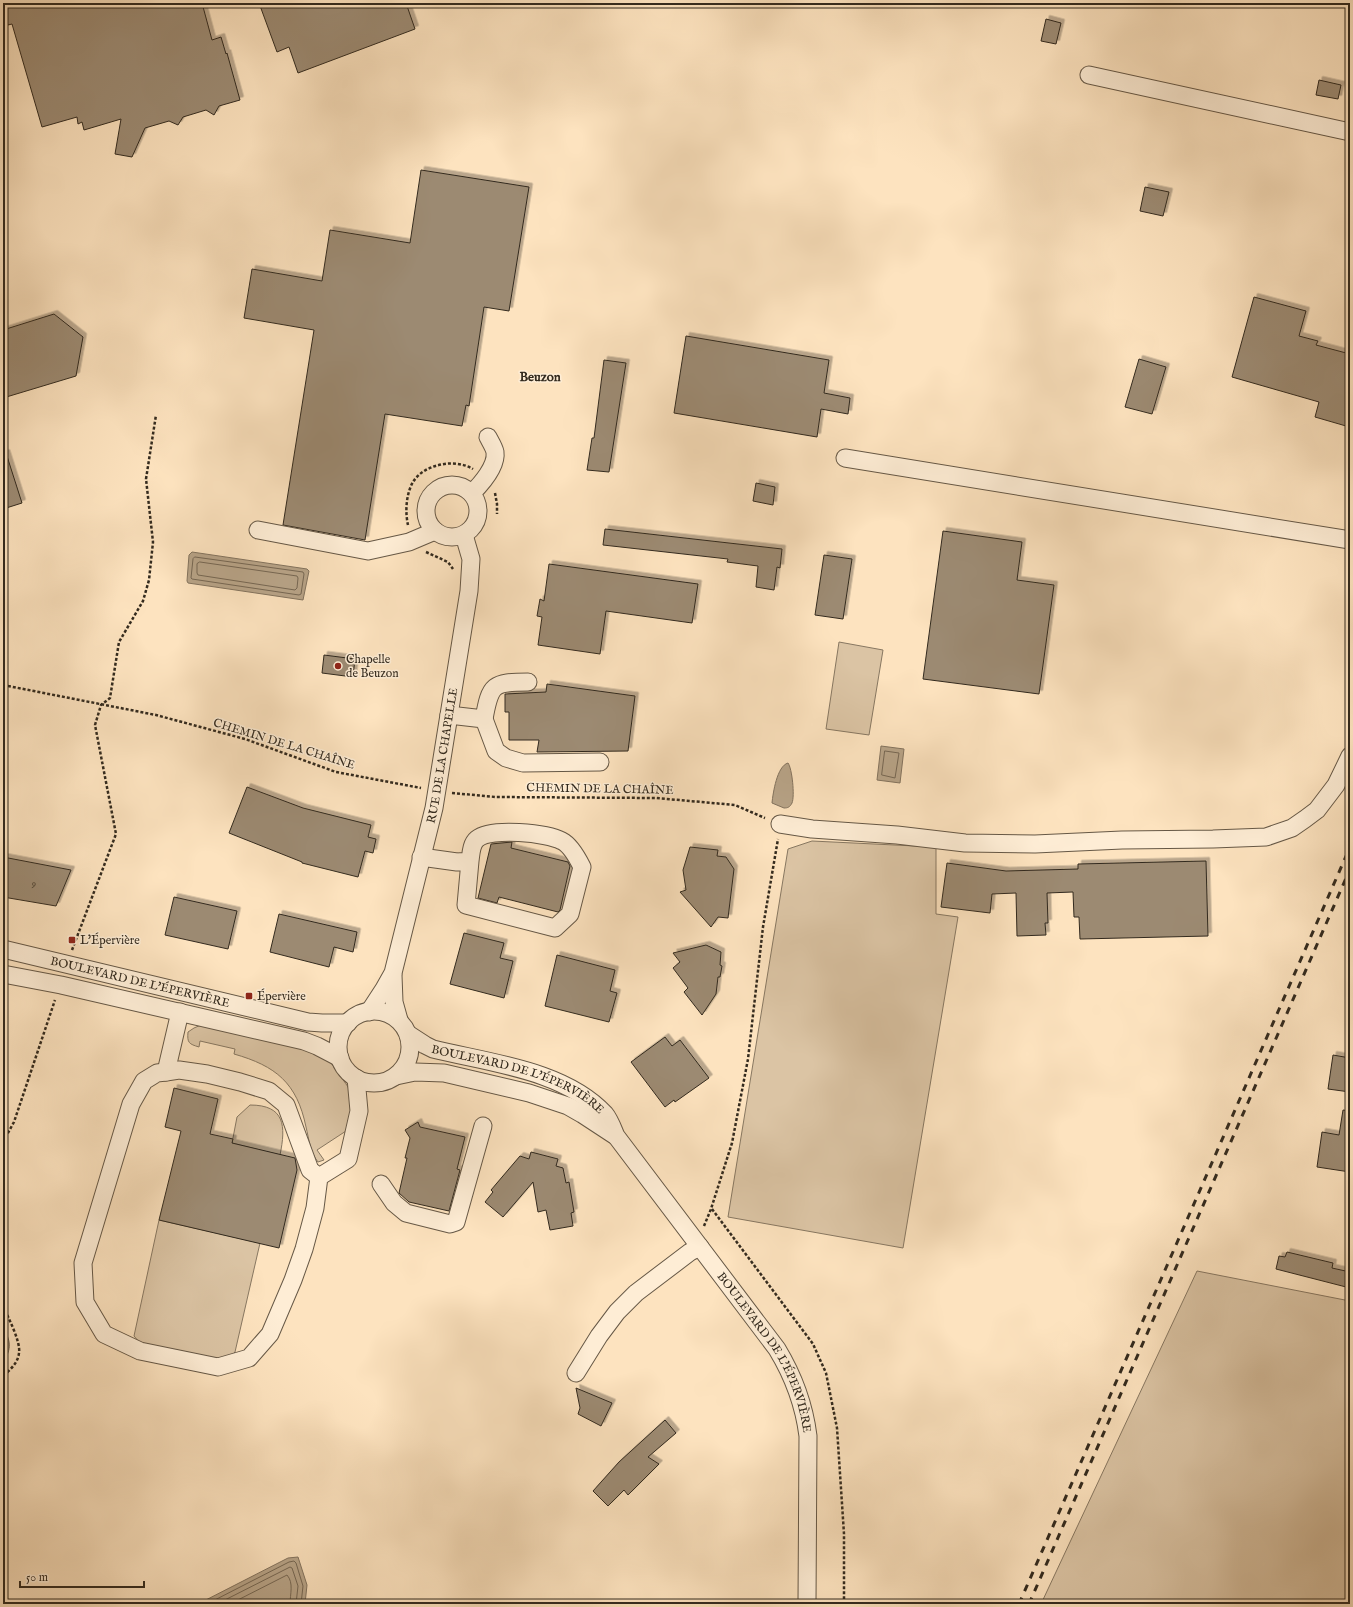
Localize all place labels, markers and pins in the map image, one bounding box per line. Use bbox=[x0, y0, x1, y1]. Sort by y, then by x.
place label: Chapelle de Beuzon bbox=[346, 652, 399, 681]
marker: Chapelle de Beuzon bbox=[333, 661, 343, 671]
place label: L'Épervière bbox=[80, 932, 140, 949]
marker: L'Épervière bbox=[67, 935, 77, 945]
place label: Épervière bbox=[257, 988, 306, 1005]
marker: Épervière bbox=[244, 991, 254, 1001]

